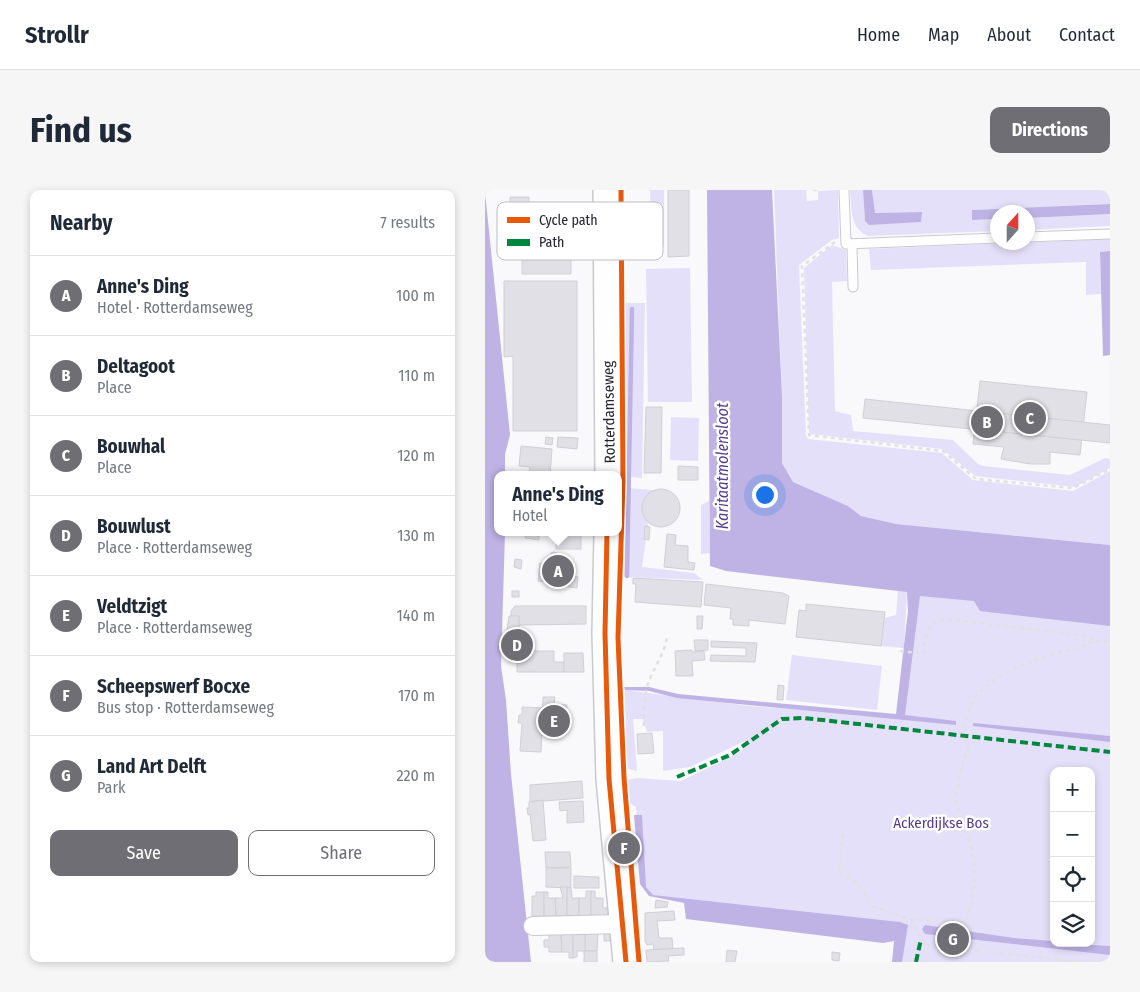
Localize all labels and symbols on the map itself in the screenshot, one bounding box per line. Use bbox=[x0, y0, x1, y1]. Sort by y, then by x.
legend bbox=[497, 202, 663, 260]
north arrow bbox=[990, 205, 1035, 250]
text: Cycle path bbox=[539, 212, 598, 229]
text: Path bbox=[539, 234, 564, 251]
street label: Rotterdamseweg bbox=[599, 361, 619, 463]
pin: C bbox=[1014, 399, 1046, 437]
water label: Karitaatmolensloot bbox=[713, 402, 732, 529]
pin: B bbox=[971, 403, 1003, 441]
your location bbox=[752, 482, 778, 508]
pin: A bbox=[542, 552, 574, 590]
pin: D bbox=[501, 626, 533, 664]
pin: E bbox=[538, 702, 570, 740]
park label: Ackerdijkse Bos bbox=[893, 814, 989, 832]
pin: F bbox=[608, 829, 640, 867]
pin: G bbox=[937, 920, 969, 958]

